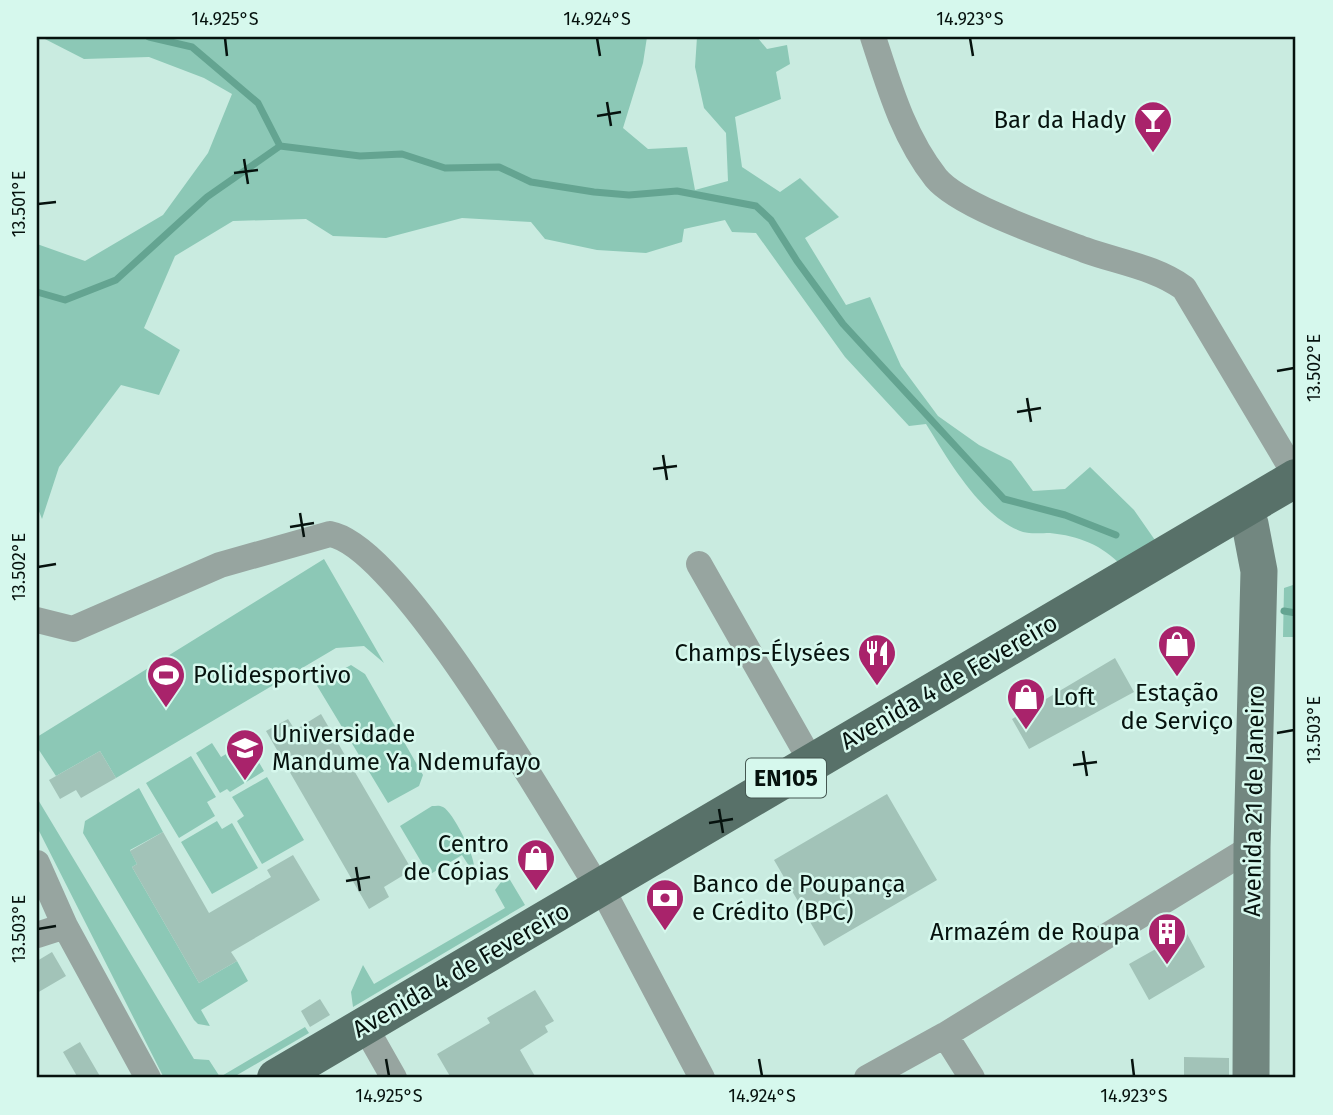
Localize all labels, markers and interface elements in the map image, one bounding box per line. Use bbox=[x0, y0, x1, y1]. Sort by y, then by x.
text: 14.925°S bbox=[191, 8, 259, 30]
text: 14.924°S bbox=[563, 8, 631, 30]
text: 14.923°S bbox=[936, 8, 1004, 30]
bar icon: Bar da Hady bbox=[1132, 99, 1174, 154]
place label: Bar da Hady bbox=[993, 106, 1126, 134]
text: 13.501°E bbox=[8, 171, 30, 237]
text: 13.502°E bbox=[1303, 334, 1325, 402]
text: 13.502°E bbox=[8, 533, 30, 601]
street label: Avenida 4 de Fevereiro bbox=[836, 608, 1062, 756]
shop icon: Estação de Serviço bbox=[1156, 623, 1198, 678]
restaurant icon: Champs-Élysées bbox=[856, 632, 898, 687]
place label: Champs-Élysées bbox=[675, 638, 850, 667]
sports icon: Polidesportivo bbox=[145, 654, 187, 709]
place label: Polidesportivo bbox=[193, 661, 351, 689]
shop icon: Loft bbox=[1005, 676, 1047, 731]
place label: Estação de Serviço bbox=[1121, 679, 1233, 735]
place label: Loft bbox=[1053, 683, 1095, 711]
street label: Avenida 21 de Janeiro bbox=[1238, 685, 1270, 917]
text: 13.503°E bbox=[1303, 696, 1325, 764]
place label: Universidade Mandume Ya Ndemufayo bbox=[272, 720, 541, 776]
school or university icon: Universidade Mandume Ya Ndemufayo bbox=[224, 727, 266, 782]
road number: EN105 bbox=[746, 758, 826, 798]
place label: Centro de Cópias bbox=[403, 830, 509, 886]
shop icon: Centro de Cópias bbox=[515, 837, 557, 892]
place label: Banco de Poupança e Crédito (BPC) bbox=[692, 870, 906, 926]
bank icon: Banco de Poupança e Crédito (BPC) bbox=[644, 877, 686, 932]
text: 13.503°E bbox=[8, 895, 30, 963]
street label: Avenida 4 de Fevereiro bbox=[348, 896, 574, 1044]
building icon: Armazém de Roupa bbox=[1146, 911, 1188, 966]
place label: Armazém de Roupa bbox=[930, 918, 1140, 946]
text: 14.925°S bbox=[355, 1085, 423, 1107]
text: 14.924°S bbox=[728, 1085, 796, 1107]
text: 14.923°S bbox=[1100, 1085, 1168, 1107]

